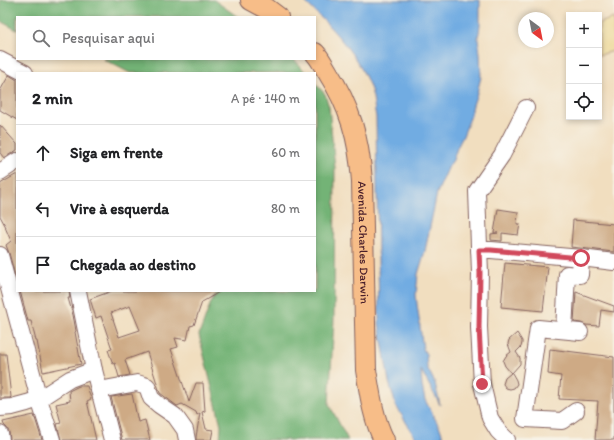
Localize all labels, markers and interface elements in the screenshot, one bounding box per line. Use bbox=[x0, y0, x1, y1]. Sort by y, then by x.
north arrow bbox=[518, 12, 554, 48]
map controls bbox=[566, 12, 602, 120]
button: + bbox=[566, 12, 602, 48]
search box bbox=[16, 16, 316, 60]
icon: search bbox=[30, 27, 52, 49]
text: Pesquisar aqui bbox=[62, 29, 155, 47]
button: − bbox=[566, 48, 602, 84]
button: locate bbox=[566, 84, 602, 120]
text: 2 min bbox=[32, 88, 72, 108]
text: A pé · 140 m bbox=[231, 91, 300, 106]
icon: ahead bbox=[32, 142, 54, 164]
text: Siga em frente bbox=[70, 144, 163, 162]
text: 60 m bbox=[271, 145, 300, 160]
street label: Avenida Charles Darwin bbox=[355, 181, 372, 304]
icon: left bbox=[32, 198, 54, 220]
text: Vire à esquerda bbox=[70, 200, 169, 218]
text: 80 m bbox=[271, 201, 300, 216]
route start bbox=[572, 249, 590, 267]
icon: arrive bbox=[32, 254, 54, 276]
text: Chegada ao destino bbox=[70, 256, 196, 274]
route end bbox=[473, 375, 491, 393]

